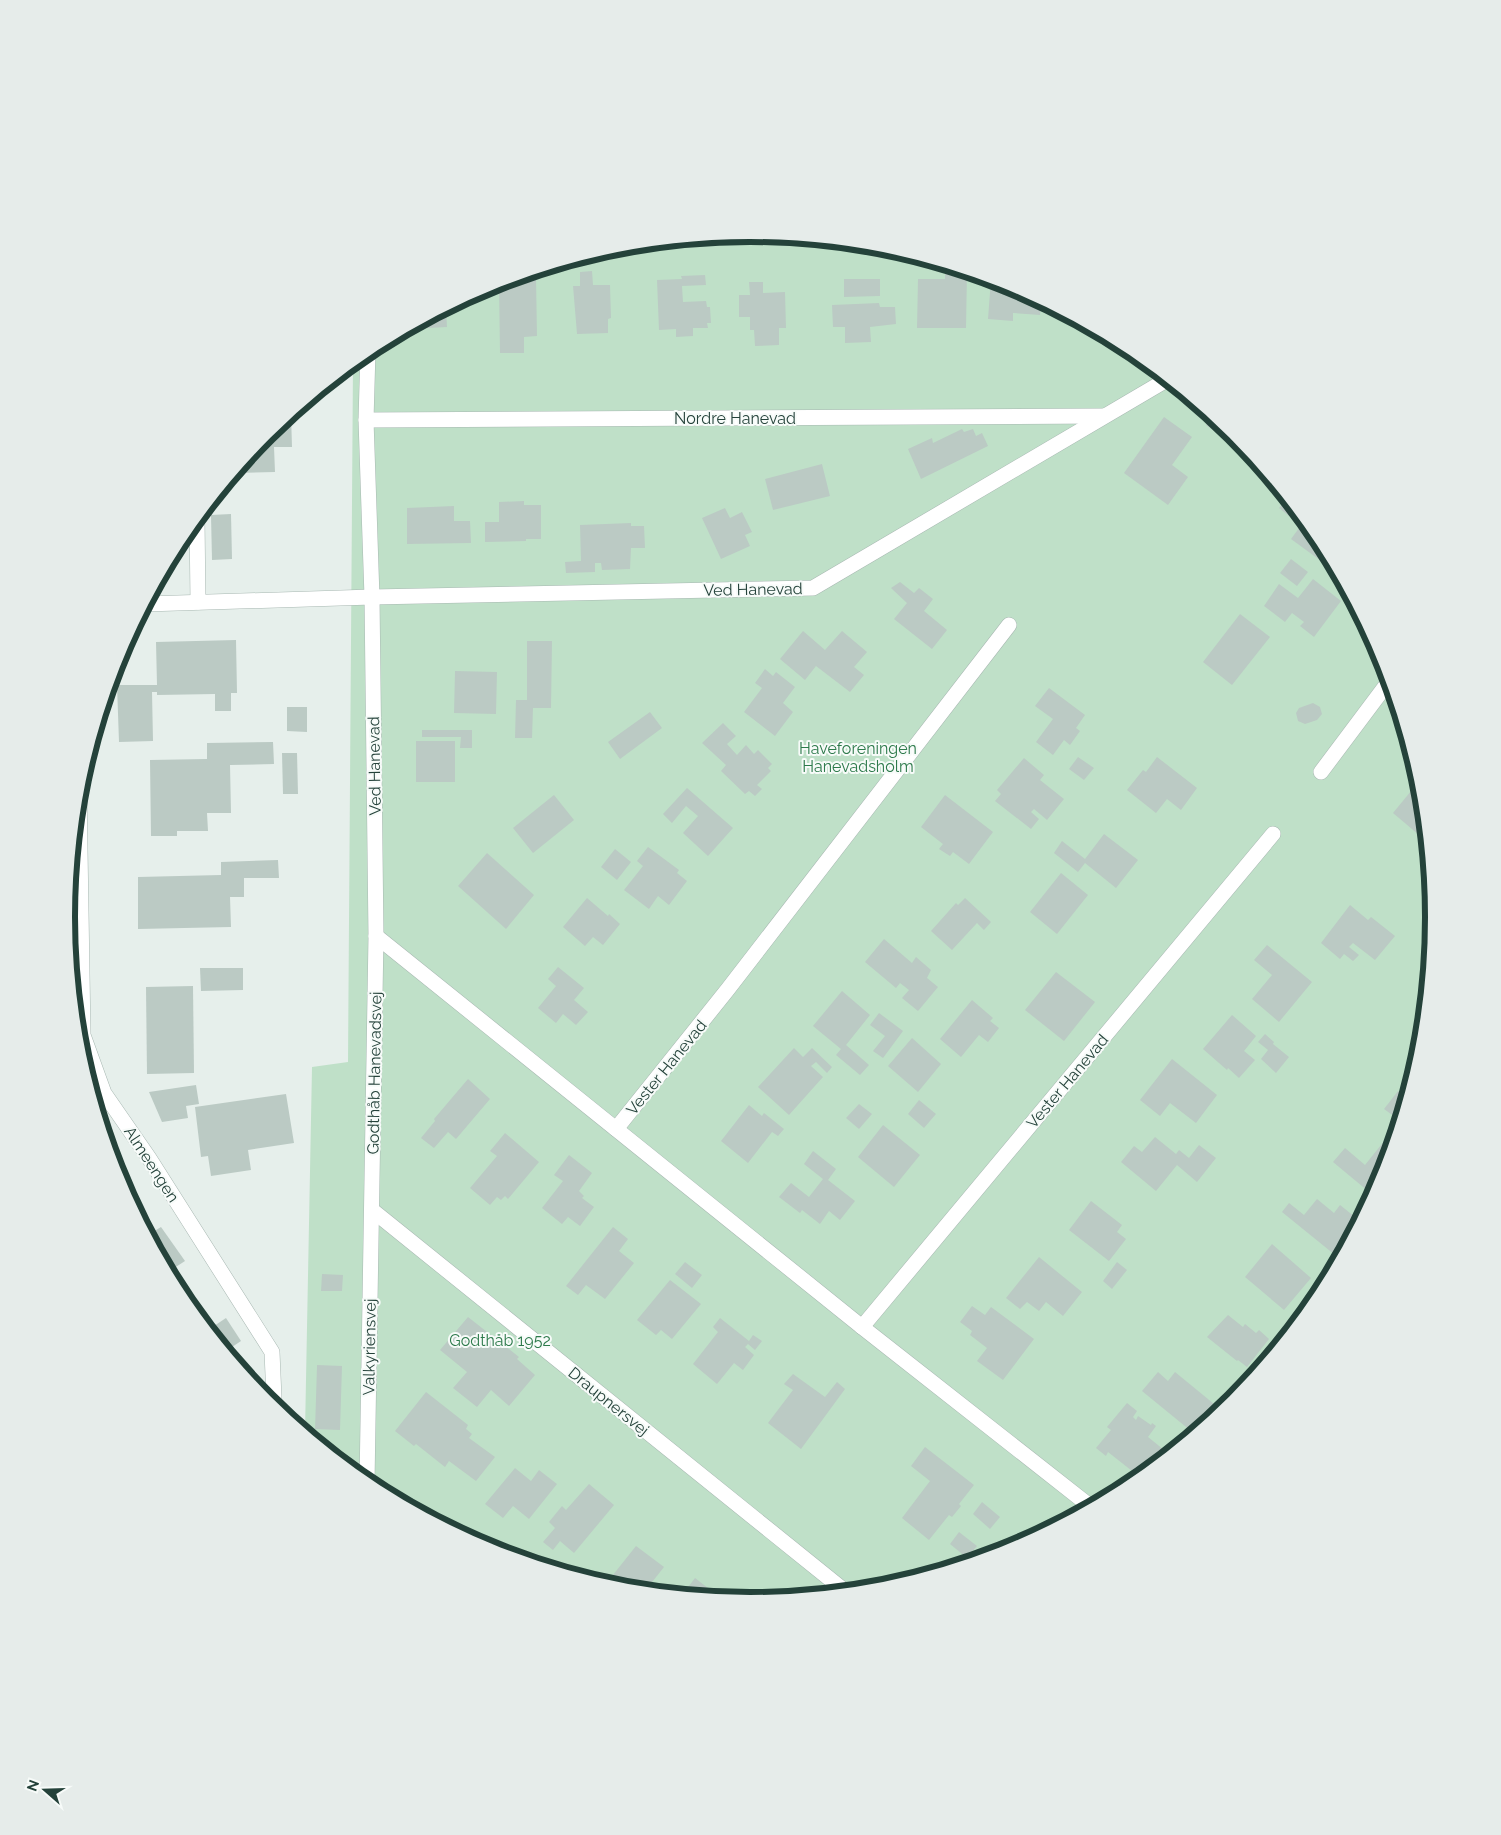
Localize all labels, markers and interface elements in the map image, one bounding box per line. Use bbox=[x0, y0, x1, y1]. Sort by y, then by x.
street label: Nordre Hanevad bbox=[674, 409, 796, 428]
street label: Ved Hanevad bbox=[703, 579, 803, 600]
street label: Ved Hanevad bbox=[364, 716, 385, 816]
park label: Haveforeningen Hanevadsholm bbox=[799, 739, 917, 776]
street label: Godthåb Hanevadsvej bbox=[364, 991, 385, 1155]
street label: Vester Hanevad bbox=[622, 1016, 711, 1119]
street label: Vester Hanevad bbox=[1023, 1030, 1112, 1132]
street label: Almeengen bbox=[120, 1123, 183, 1206]
street label: Valkyriensvej bbox=[359, 1298, 380, 1396]
park label: Godthåb 1952 bbox=[449, 1331, 551, 1350]
street label: Draupnersvej bbox=[565, 1363, 653, 1440]
north arrow bbox=[20, 1765, 70, 1815]
text: N bbox=[23, 1778, 42, 1793]

